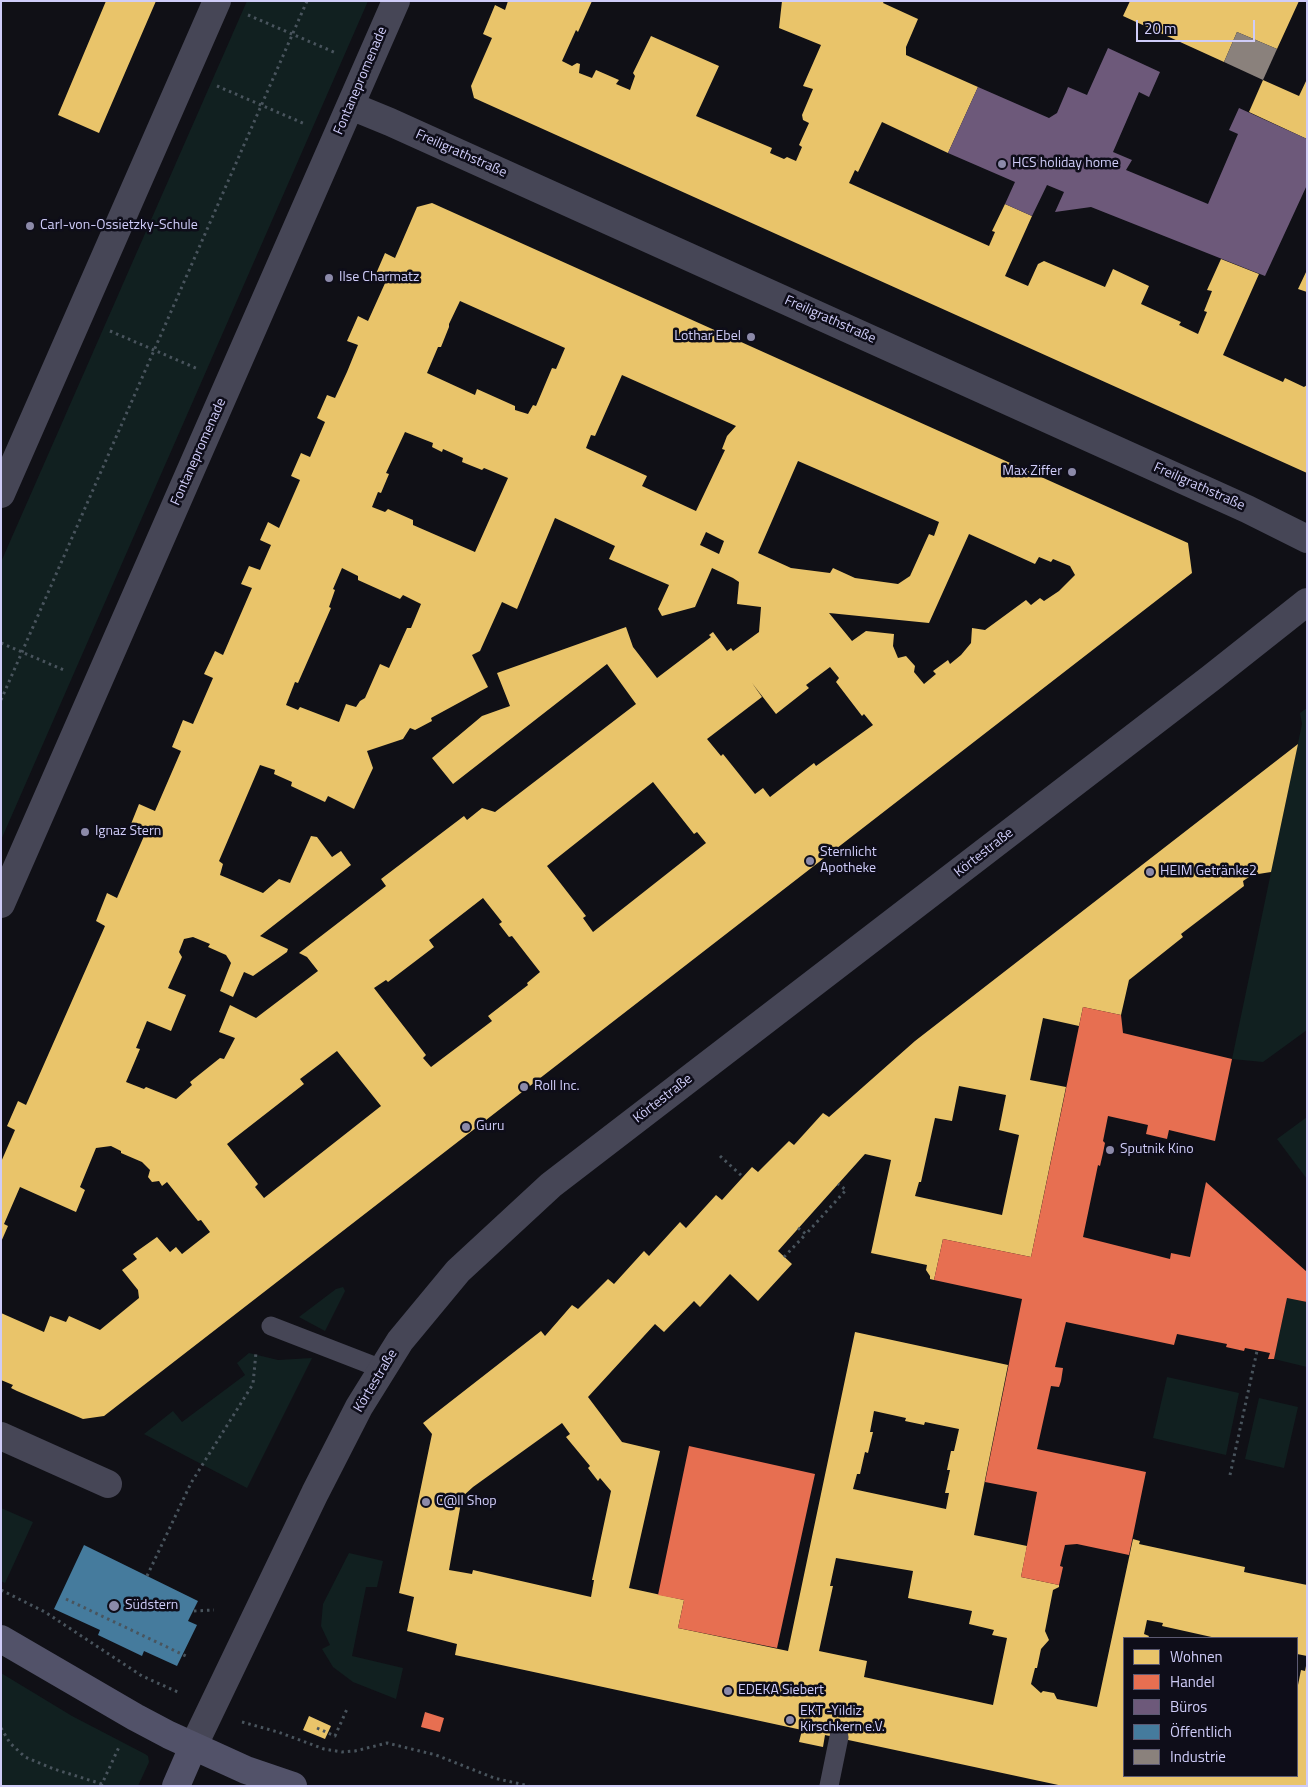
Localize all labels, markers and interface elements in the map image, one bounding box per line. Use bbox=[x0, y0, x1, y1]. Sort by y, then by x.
scale bar bbox=[1138, 10, 1257, 42]
text: 20 m bbox=[1144, 17, 1177, 40]
street label: Fontanepromenade bbox=[331, 24, 391, 138]
street label: Freiligrathstraße bbox=[413, 126, 509, 182]
place label: HCS holiday home bbox=[1012, 156, 1119, 172]
marker: HCS holiday home bbox=[996, 158, 1008, 170]
place label: Carl-von-Ossietzky-Schule bbox=[40, 218, 198, 234]
marker: Carl-von-Ossietzky-Schule bbox=[24, 220, 36, 232]
place label: Ilse Charmatz bbox=[339, 270, 419, 286]
marker: Ilse Charmatz bbox=[323, 272, 335, 284]
street label: Freiligrathstraße bbox=[782, 292, 878, 348]
place label: Lothar Ebel bbox=[674, 329, 741, 345]
marker: Lothar Ebel bbox=[745, 331, 757, 343]
street label: Fontanepromenade bbox=[168, 396, 230, 508]
street label: Freiligrathstraße bbox=[1151, 459, 1247, 515]
place label: Max Ziffer bbox=[1002, 464, 1062, 480]
marker: Max Ziffer bbox=[1066, 466, 1078, 478]
place label: Ignaz Stern bbox=[95, 824, 161, 840]
street label: Körtestraße bbox=[951, 825, 1017, 881]
marker: Ignaz Stern bbox=[79, 826, 91, 838]
place label: Sternlicht Apotheke bbox=[820, 845, 877, 878]
marker: Sternlicht Apotheke bbox=[804, 855, 816, 867]
place label: HEIM Getränke2 bbox=[1160, 864, 1257, 880]
marker: HEIM Getränke2 bbox=[1144, 866, 1156, 878]
street label: Körtestraße bbox=[630, 1071, 696, 1127]
place label: Roll Inc. bbox=[534, 1079, 580, 1095]
marker: Roll Inc. bbox=[518, 1081, 530, 1093]
place label: Guru bbox=[476, 1119, 504, 1135]
marker: Guru bbox=[460, 1121, 472, 1133]
place label: Sputnik Kino bbox=[1120, 1142, 1194, 1158]
marker: Sputnik Kino bbox=[1104, 1144, 1116, 1156]
street label: Körtestraße bbox=[351, 1347, 401, 1415]
place label: C@ll Shop bbox=[436, 1494, 497, 1510]
marker: C@ll Shop bbox=[420, 1496, 432, 1508]
place label: Südstern bbox=[125, 1598, 178, 1614]
marker: Südstern bbox=[107, 1599, 121, 1613]
legend bbox=[1123, 1637, 1298, 1777]
text: Wohnen bbox=[1170, 1645, 1223, 1668]
text: Handel bbox=[1170, 1670, 1215, 1693]
place label: EDEKA Siebert bbox=[738, 1683, 824, 1699]
marker: EDEKA Siebert bbox=[722, 1685, 734, 1697]
text: Büros bbox=[1170, 1695, 1207, 1718]
place label: EKT -Yildiz Kirschkern e.V. bbox=[800, 1704, 885, 1736]
marker: EKT -Yildiz Kirschkern e.V. bbox=[784, 1714, 796, 1726]
text: Öffentlich bbox=[1170, 1720, 1232, 1743]
text: Industrie bbox=[1170, 1745, 1226, 1768]

